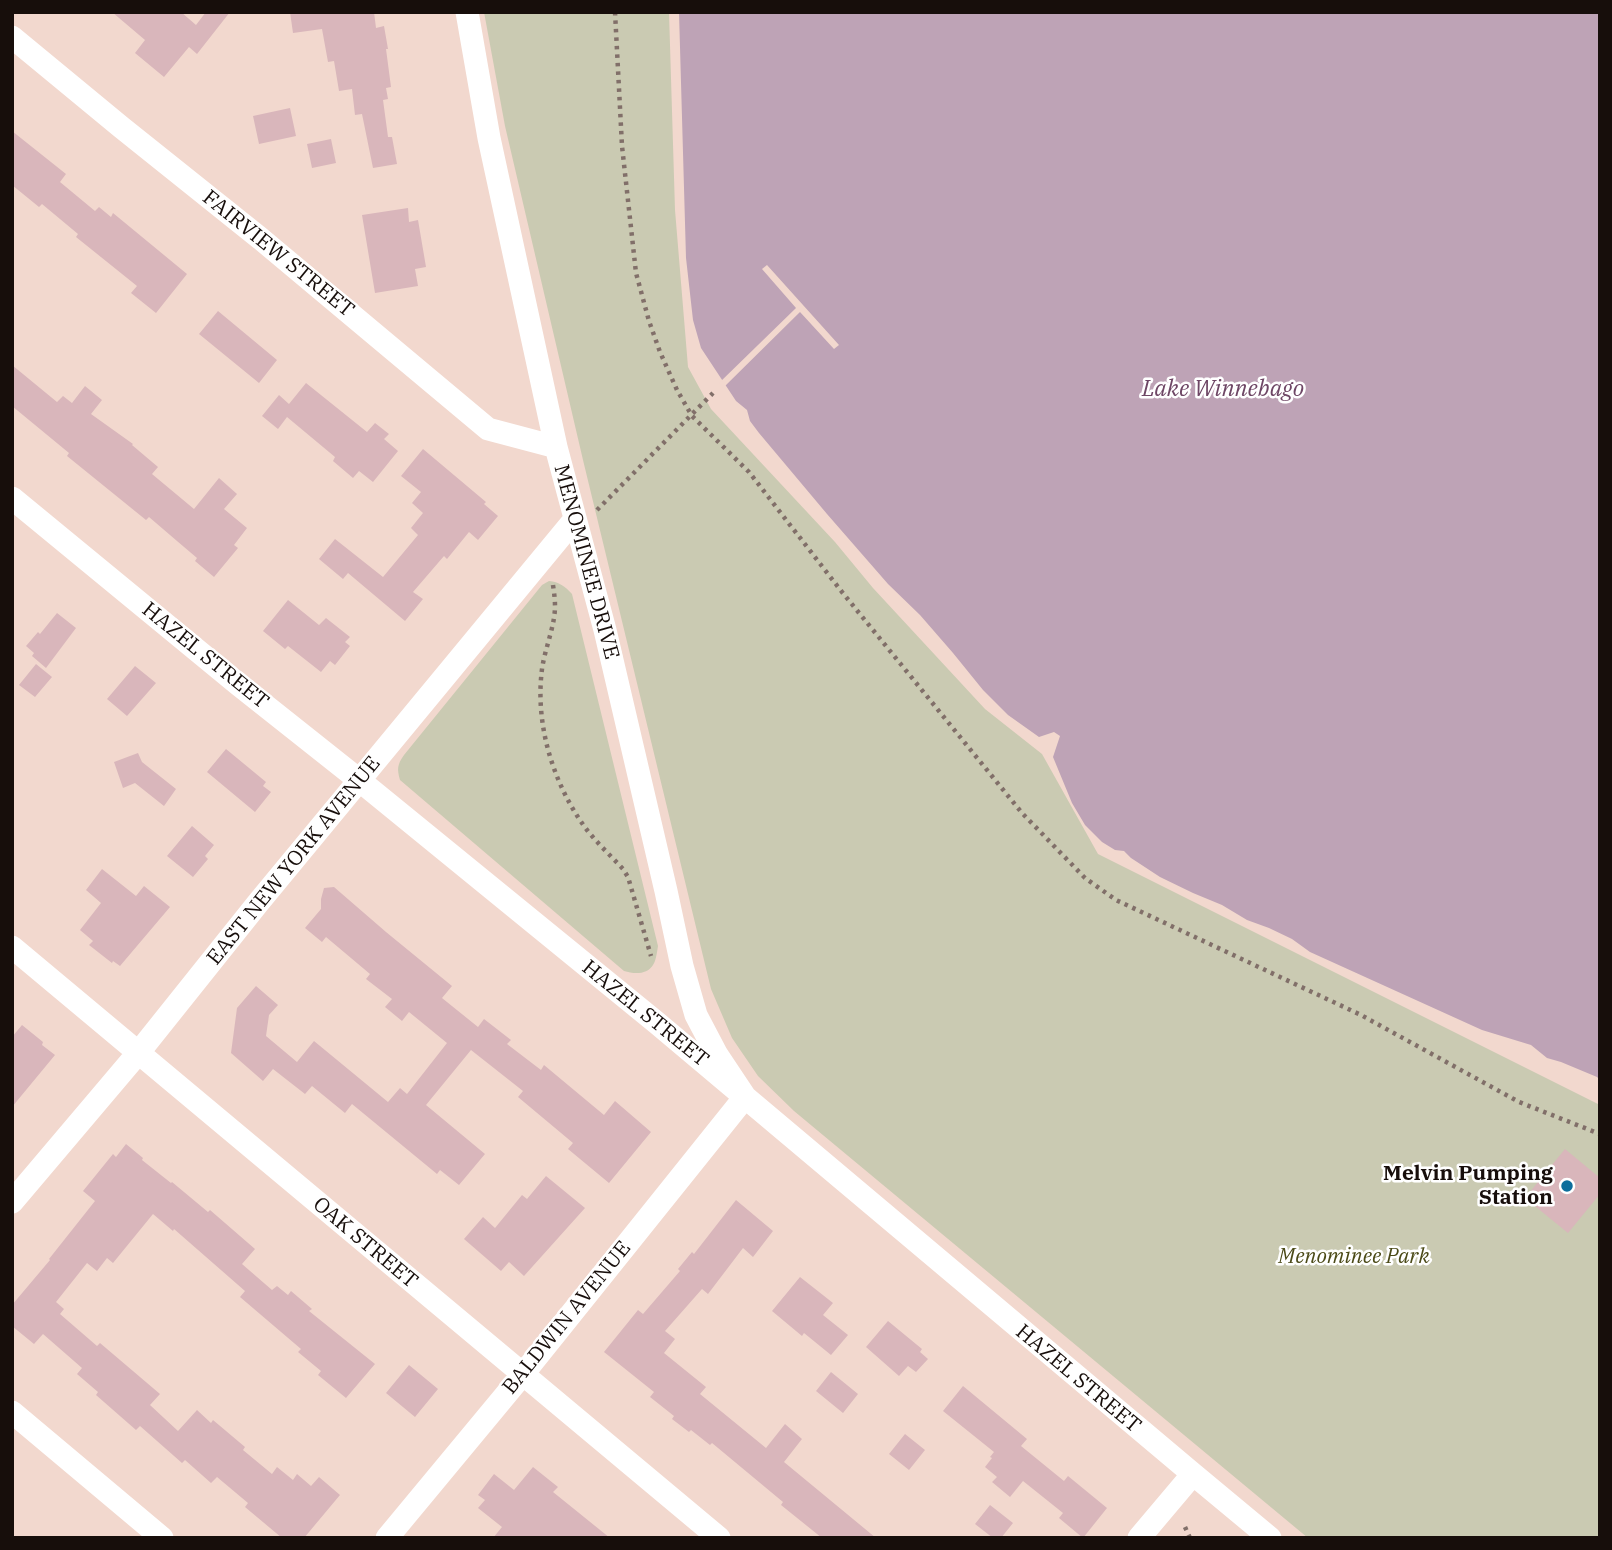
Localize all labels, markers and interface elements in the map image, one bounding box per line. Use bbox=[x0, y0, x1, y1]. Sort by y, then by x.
street label: FAIRVIEW STREET bbox=[197, 185, 359, 323]
water label: Lake Winnebago bbox=[1142, 375, 1304, 403]
street label: MENOMINEE DRIVE bbox=[548, 462, 624, 662]
street label: HAZEL STREET bbox=[137, 597, 273, 715]
street label: EAST NEW YORK AVENUE bbox=[202, 752, 386, 970]
street label: HAZEL STREET bbox=[577, 955, 713, 1073]
place label: Melvin Pumping Station bbox=[1383, 1161, 1553, 1211]
marker: Melvin Pumping Station bbox=[1559, 1178, 1575, 1194]
street label: OAK STREET bbox=[307, 1192, 423, 1294]
street label: BALDWIN AVENUE bbox=[497, 1236, 637, 1400]
park label: Menominee Park bbox=[1278, 1244, 1430, 1270]
street label: HAZEL STREET bbox=[1010, 1319, 1146, 1439]

